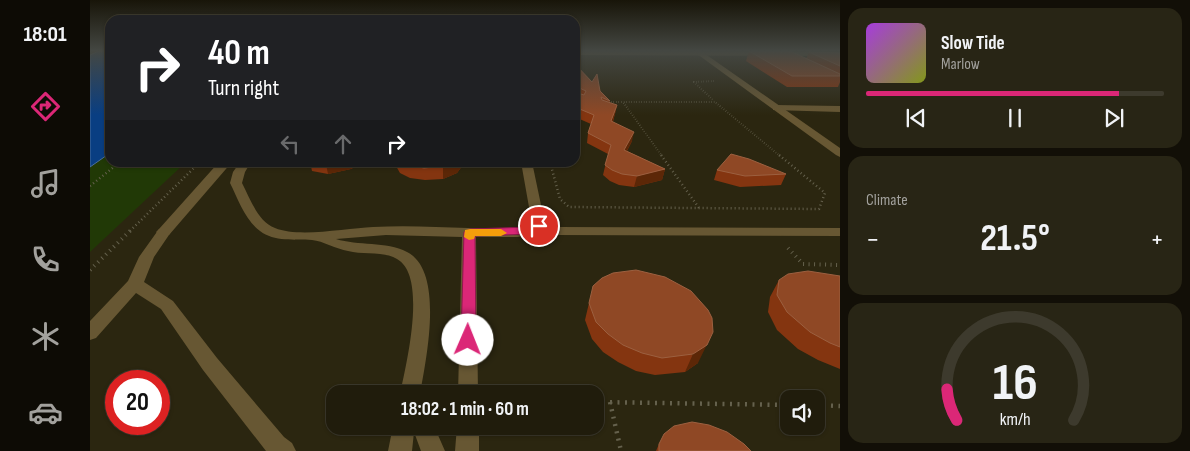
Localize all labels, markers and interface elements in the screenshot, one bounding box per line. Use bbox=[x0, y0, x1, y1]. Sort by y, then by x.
text: 18:01 bbox=[23, 21, 67, 48]
text: 40 m bbox=[208, 32, 270, 75]
text: Slow Tide bbox=[941, 32, 1005, 55]
icon: right bbox=[125, 35, 190, 100]
text: Marlow bbox=[941, 55, 980, 74]
text: Turn right bbox=[208, 75, 279, 102]
icon: directions bbox=[28, 89, 63, 124]
icon: previous bbox=[902, 104, 930, 132]
icon: pause bbox=[1001, 104, 1029, 132]
icon: next bbox=[1100, 104, 1128, 132]
icon: left bbox=[276, 130, 304, 158]
icon: ahead bbox=[329, 130, 357, 158]
icon: right bbox=[382, 130, 410, 158]
icon: music bbox=[28, 166, 63, 201]
text: Climate bbox=[866, 191, 908, 210]
pin bbox=[518, 205, 560, 247]
icon: arrive bbox=[525, 212, 553, 240]
text: 21.5° bbox=[980, 216, 1050, 261]
text: − bbox=[866, 223, 880, 256]
text: + bbox=[1150, 223, 1164, 256]
icon: phone bbox=[28, 242, 63, 277]
position arrow bbox=[441, 313, 493, 365]
icon: climate bbox=[28, 319, 63, 354]
text: 16 bbox=[993, 352, 1037, 415]
speed limit sign: 20 bbox=[105, 370, 170, 435]
map controls bbox=[780, 390, 825, 435]
button: sound bbox=[780, 390, 825, 435]
icon: car bbox=[28, 395, 63, 430]
text: 18:02 · 1 min · 60 m bbox=[401, 398, 529, 421]
text: km/h bbox=[1000, 409, 1030, 430]

